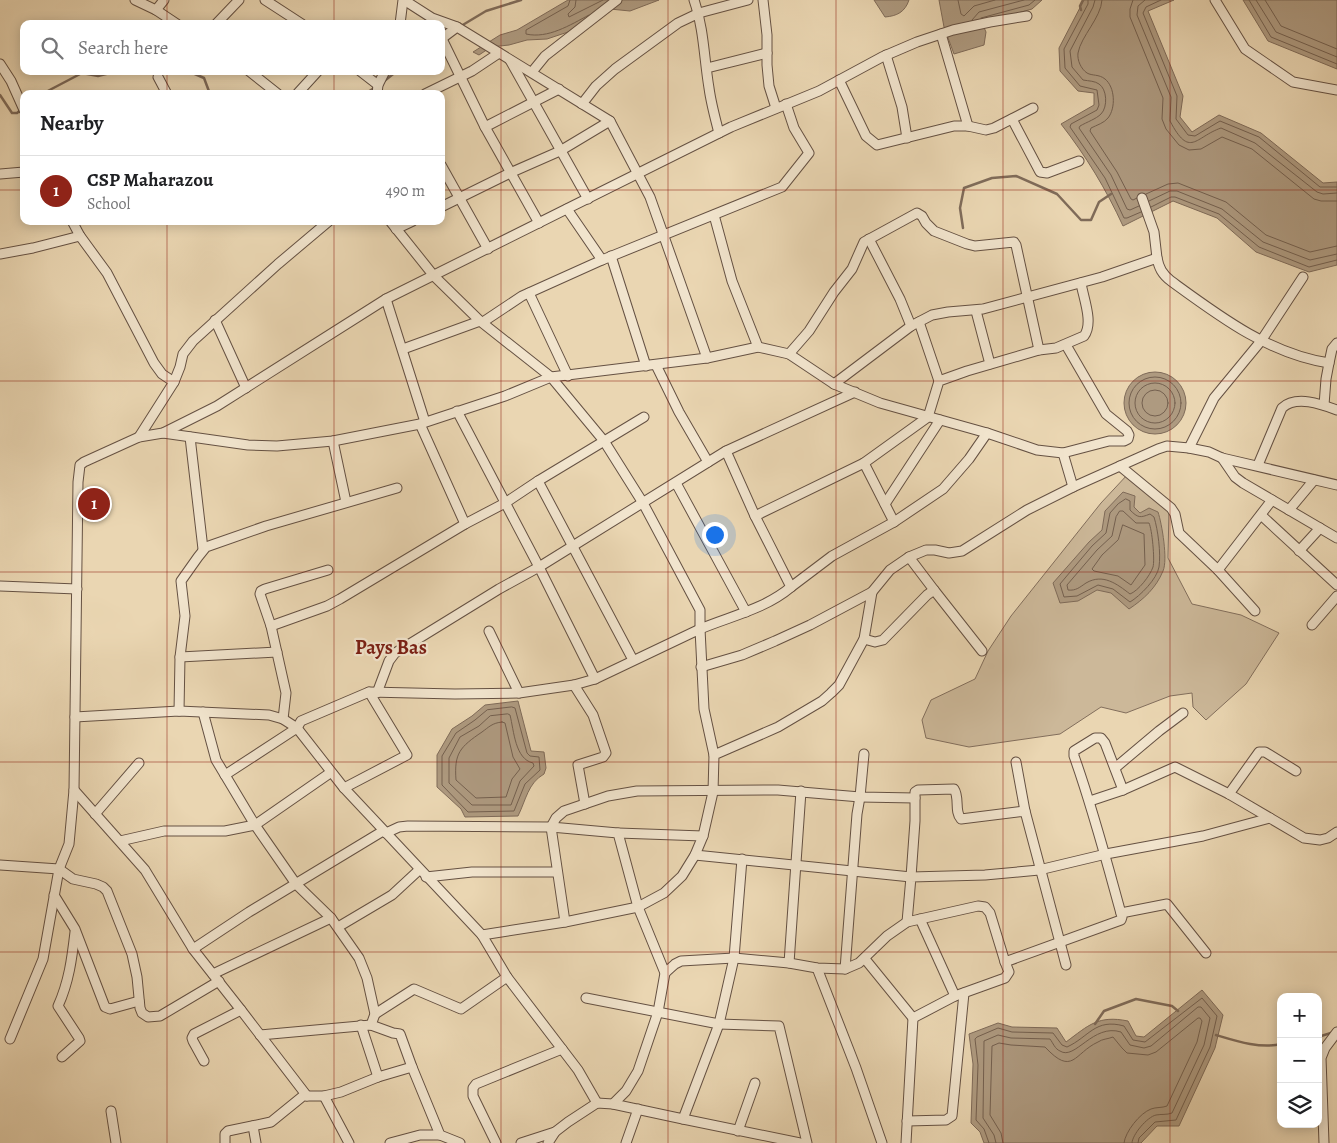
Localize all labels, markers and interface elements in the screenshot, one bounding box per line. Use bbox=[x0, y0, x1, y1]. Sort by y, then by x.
search box bbox=[20, 20, 445, 75]
icon: search bbox=[38, 34, 66, 62]
text: Search here bbox=[78, 35, 168, 61]
text: Nearby bbox=[40, 109, 103, 137]
text: CSP Maharazou bbox=[87, 167, 213, 193]
text: 1 bbox=[53, 180, 59, 202]
text: 490 m bbox=[385, 180, 425, 202]
text: School bbox=[87, 193, 130, 215]
pin: 1 bbox=[78, 485, 110, 523]
your location bbox=[702, 522, 728, 548]
district label: Pays Bas bbox=[355, 634, 427, 661]
map controls bbox=[1277, 993, 1322, 1128]
button: + bbox=[1277, 993, 1322, 1038]
button: − bbox=[1277, 1038, 1322, 1083]
button: layers bbox=[1277, 1083, 1322, 1128]

